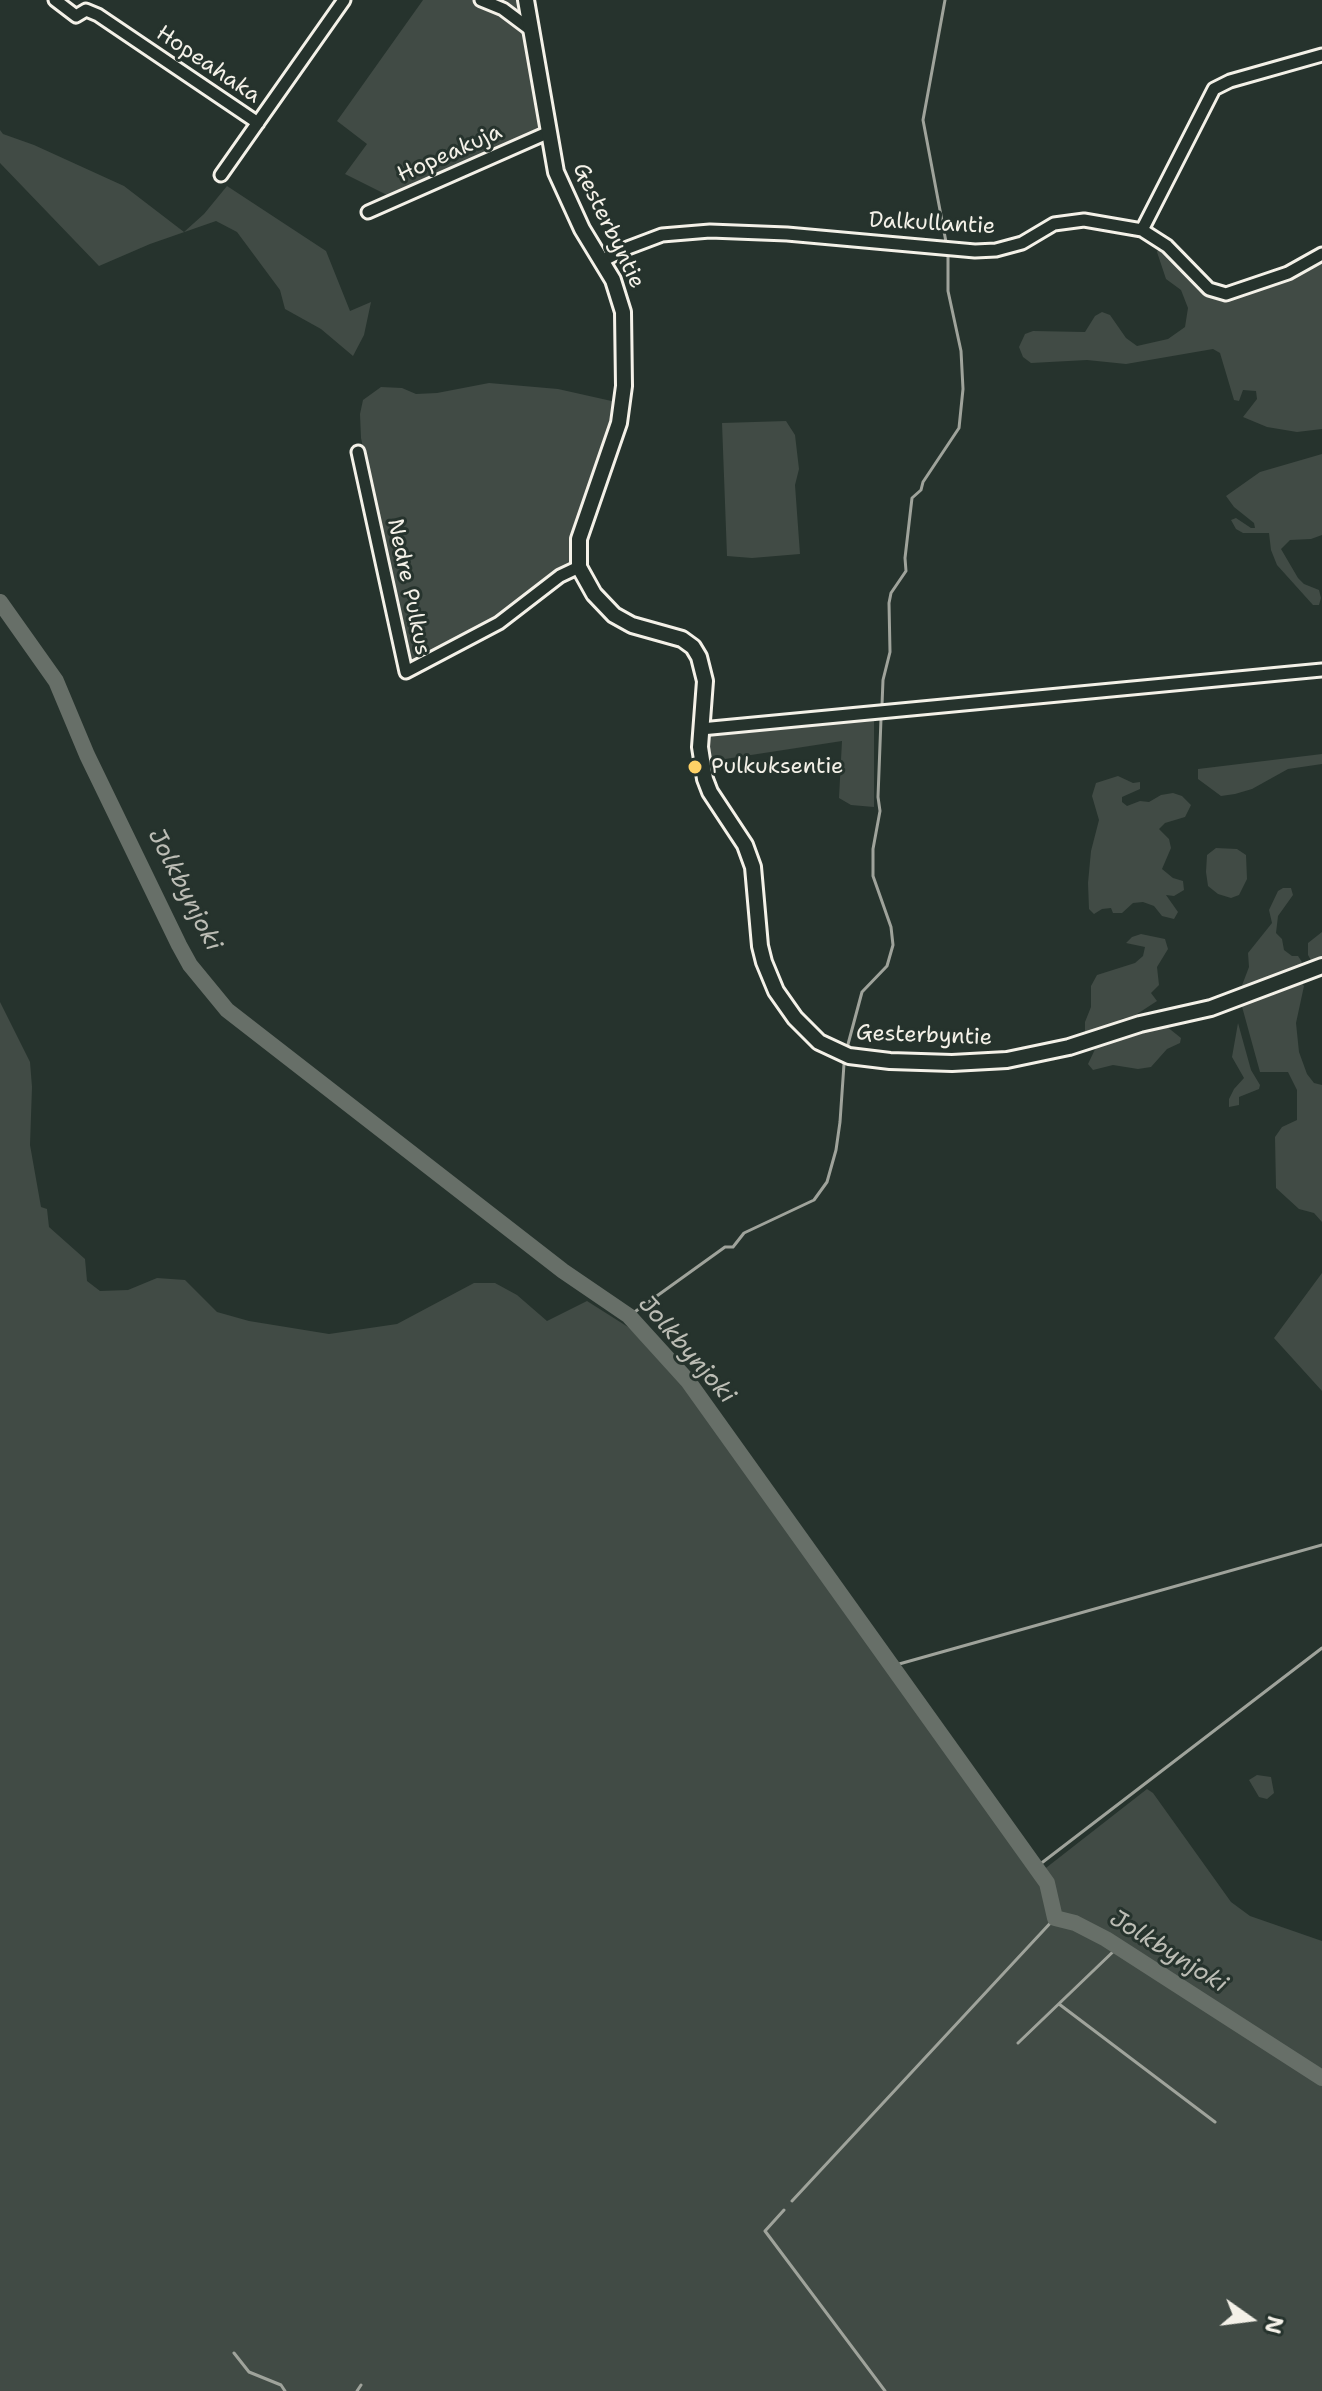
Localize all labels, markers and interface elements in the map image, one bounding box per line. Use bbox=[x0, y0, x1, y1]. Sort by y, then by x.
street label: Hopeahaka bbox=[151, 20, 265, 110]
street label: Hopeakuja bbox=[394, 119, 506, 189]
street label: Gesterbyntie bbox=[566, 159, 650, 293]
street label: Dalkullantie bbox=[868, 207, 996, 241]
street label: Nedre Pulkus bbox=[381, 516, 435, 658]
place label: Pulkuksentie bbox=[711, 754, 843, 780]
marker: Pulkuksentie bbox=[686, 758, 704, 776]
water label: Jolkbynjoki bbox=[141, 824, 227, 956]
street label: Gesterbyntie bbox=[856, 1020, 992, 1052]
water label: Jolkbynjoki bbox=[631, 1290, 741, 1410]
water label: Jolkbynjoki bbox=[1104, 1904, 1232, 2000]
north arrow bbox=[1210, 2279, 1290, 2359]
text: N bbox=[1258, 2313, 1290, 2337]

